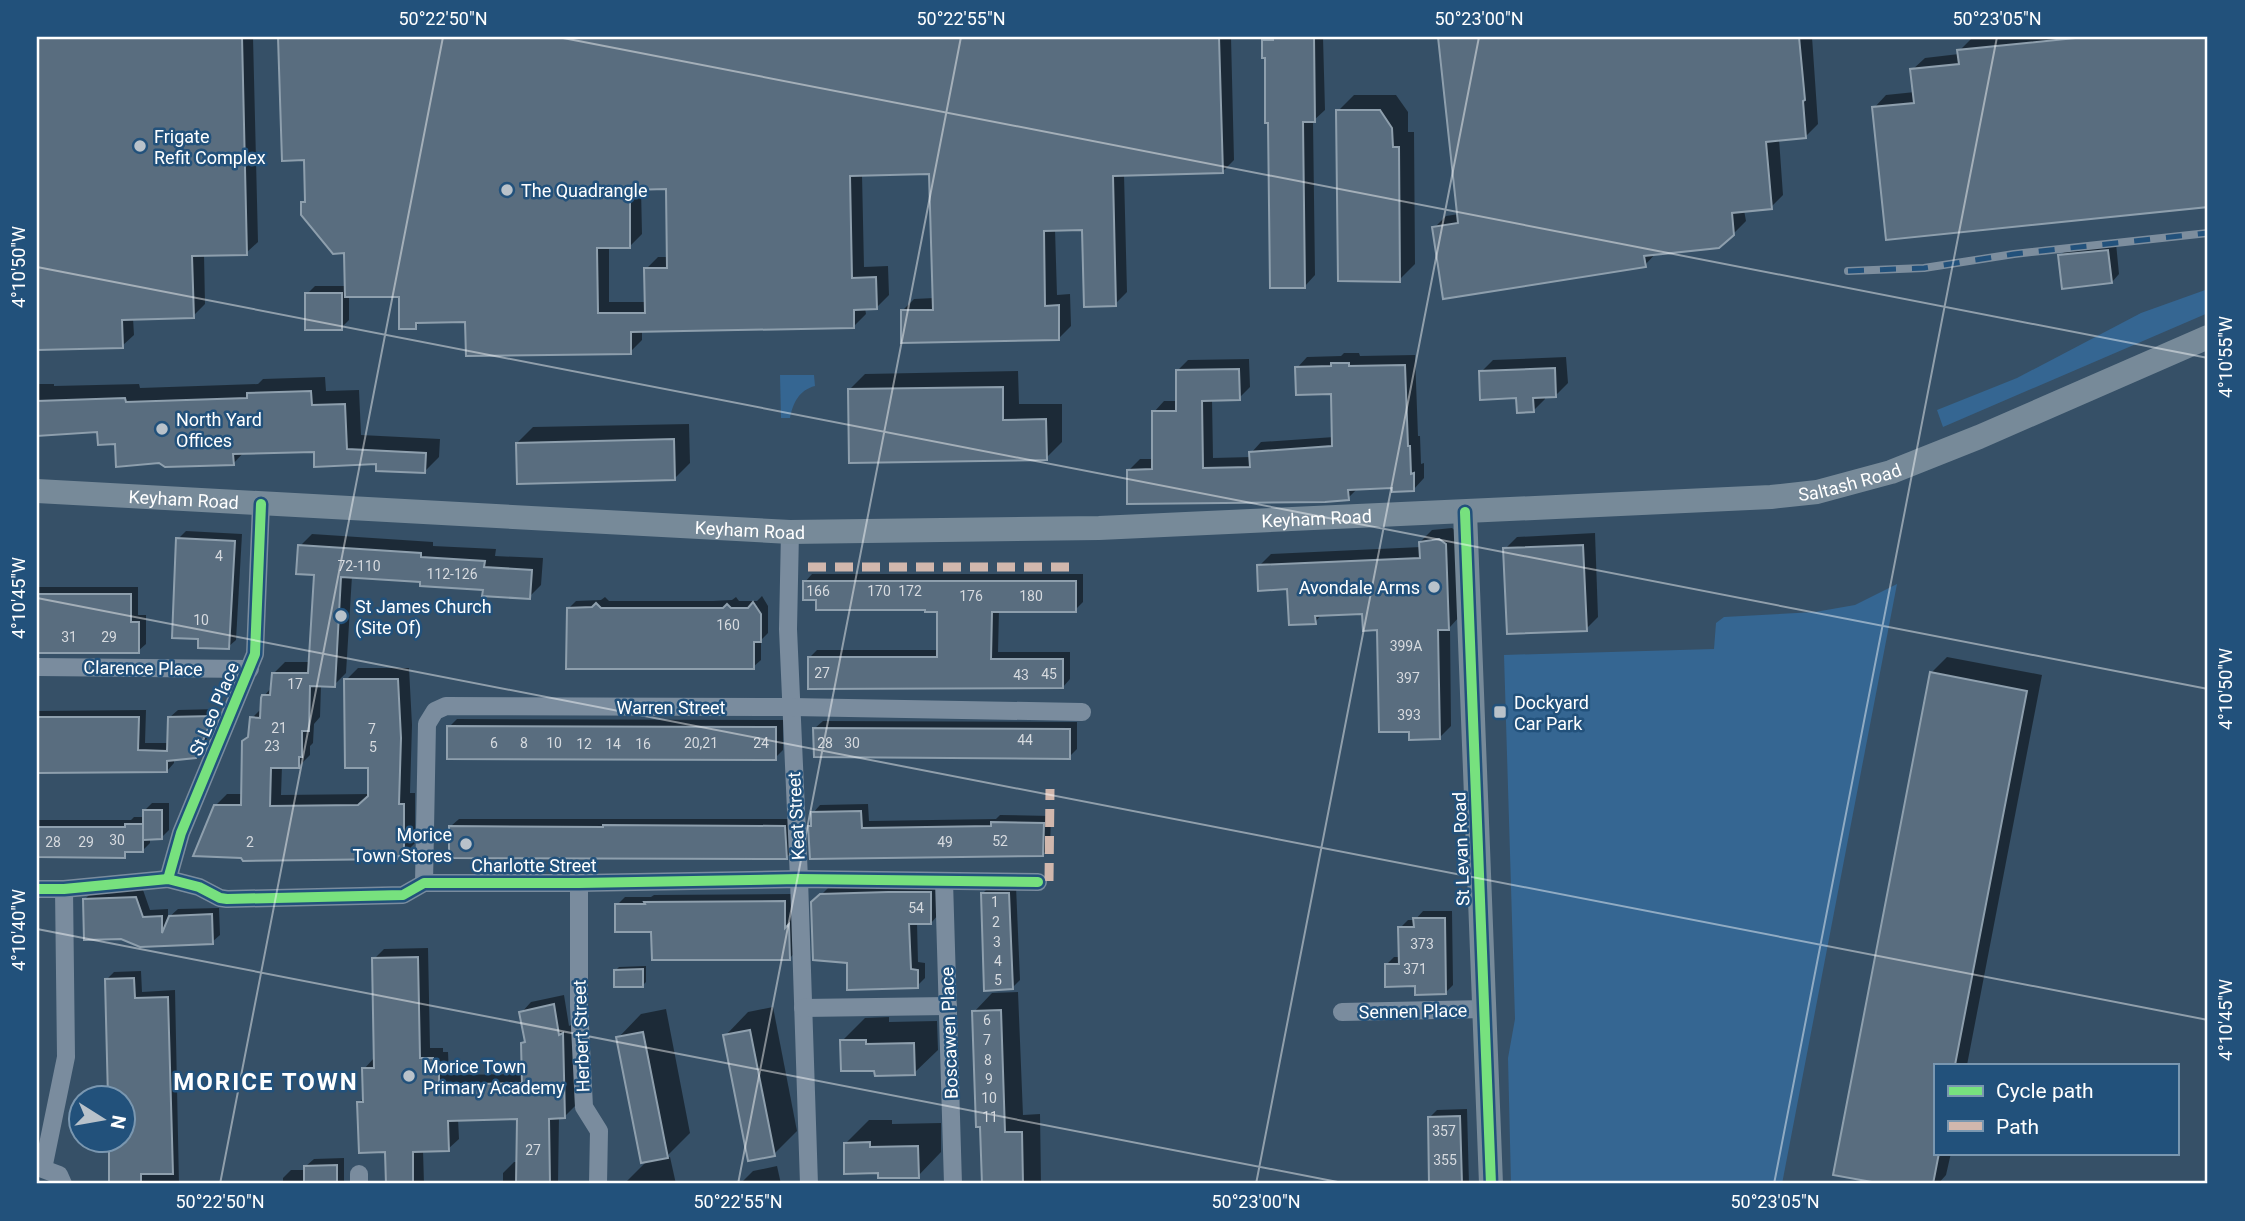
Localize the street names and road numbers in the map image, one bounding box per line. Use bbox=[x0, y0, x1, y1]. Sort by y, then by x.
street label: Saltash Road bbox=[1797, 459, 1904, 504]
street label: Keyham Road bbox=[128, 486, 239, 512]
street label: Keyham Road bbox=[1261, 505, 1372, 531]
street label: Keyham Road bbox=[694, 516, 805, 543]
street label: Clarence Place bbox=[83, 656, 203, 680]
street label: St Leo Place bbox=[185, 659, 243, 759]
street label: Warren Street bbox=[617, 697, 726, 718]
street label: Keat Street bbox=[783, 771, 809, 861]
street label: St Levan Road bbox=[1449, 792, 1473, 906]
street label: Charlotte Street bbox=[471, 855, 597, 876]
street label: Boscawen Place bbox=[936, 967, 962, 1099]
street label: Herbert Street bbox=[569, 979, 593, 1093]
street label: Sennen Place bbox=[1359, 1000, 1467, 1022]

